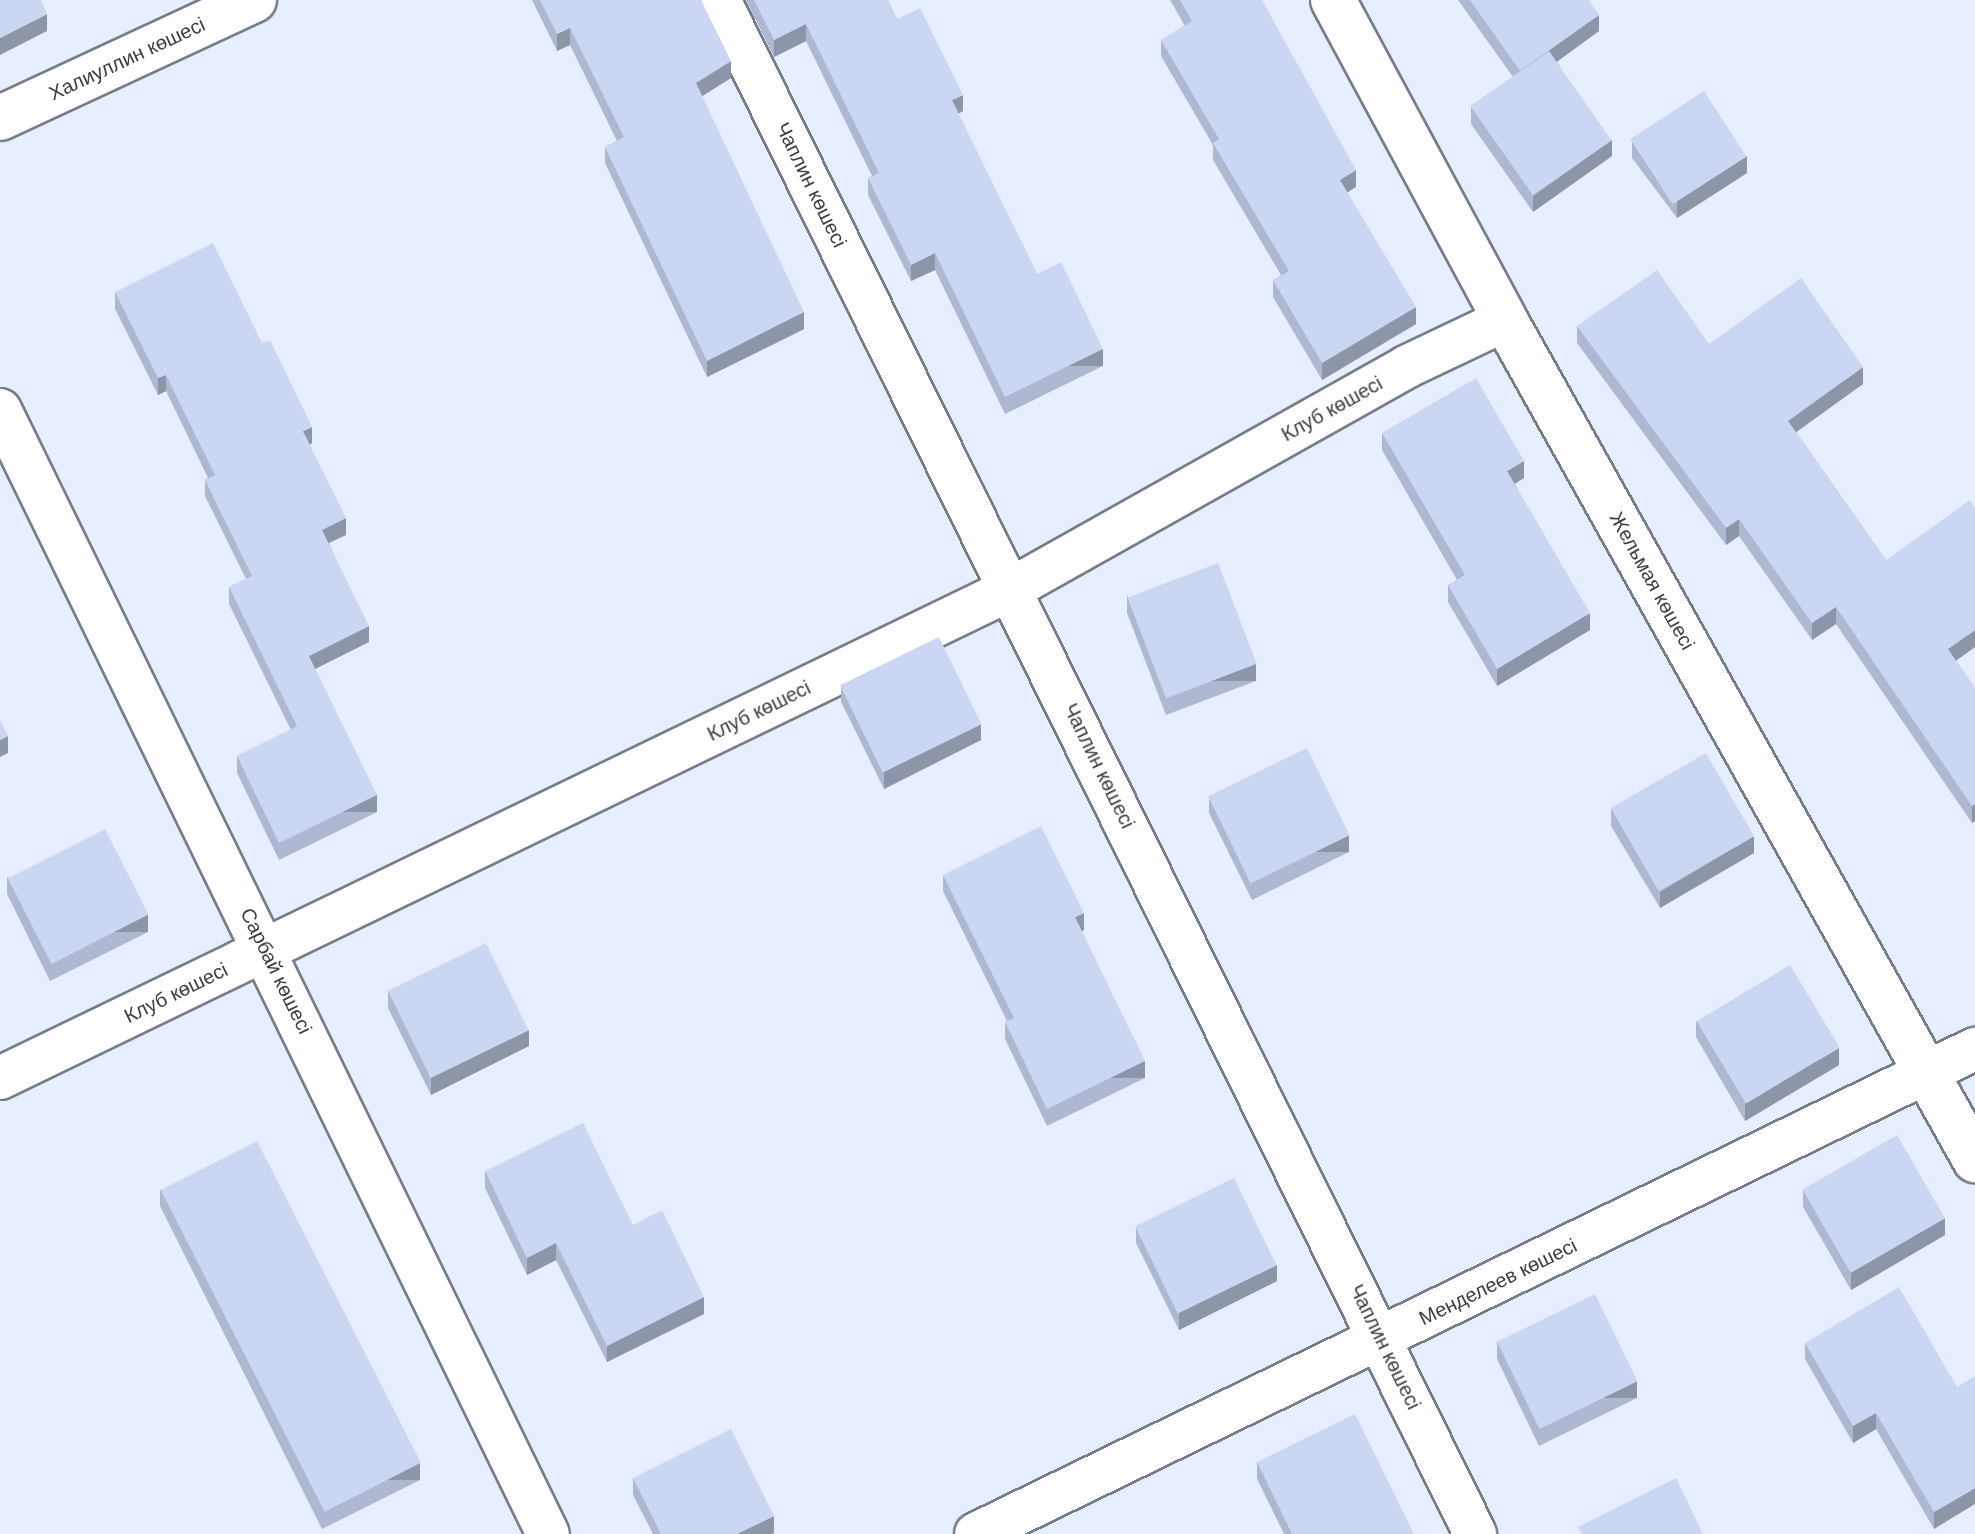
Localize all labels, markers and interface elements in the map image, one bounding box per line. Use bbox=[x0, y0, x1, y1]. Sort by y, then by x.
street label: Халиуллин көшесі bbox=[45, 12, 209, 106]
street label: Чаплин көшесі bbox=[770, 119, 852, 251]
street label: Клуб көшесі bbox=[1277, 371, 1387, 447]
street label: Жельмая көшесі bbox=[1604, 508, 1700, 654]
street label: Клуб көшесі bbox=[703, 676, 815, 746]
street label: Чаплин көшесі bbox=[1058, 700, 1140, 832]
street label: Сарбай көшесі bbox=[235, 904, 317, 1038]
street label: Клуб көшесі bbox=[120, 958, 232, 1028]
street label: Менделеев көшесі bbox=[1415, 1233, 1581, 1331]
street label: Чаплин көшесі bbox=[1344, 1281, 1426, 1413]

